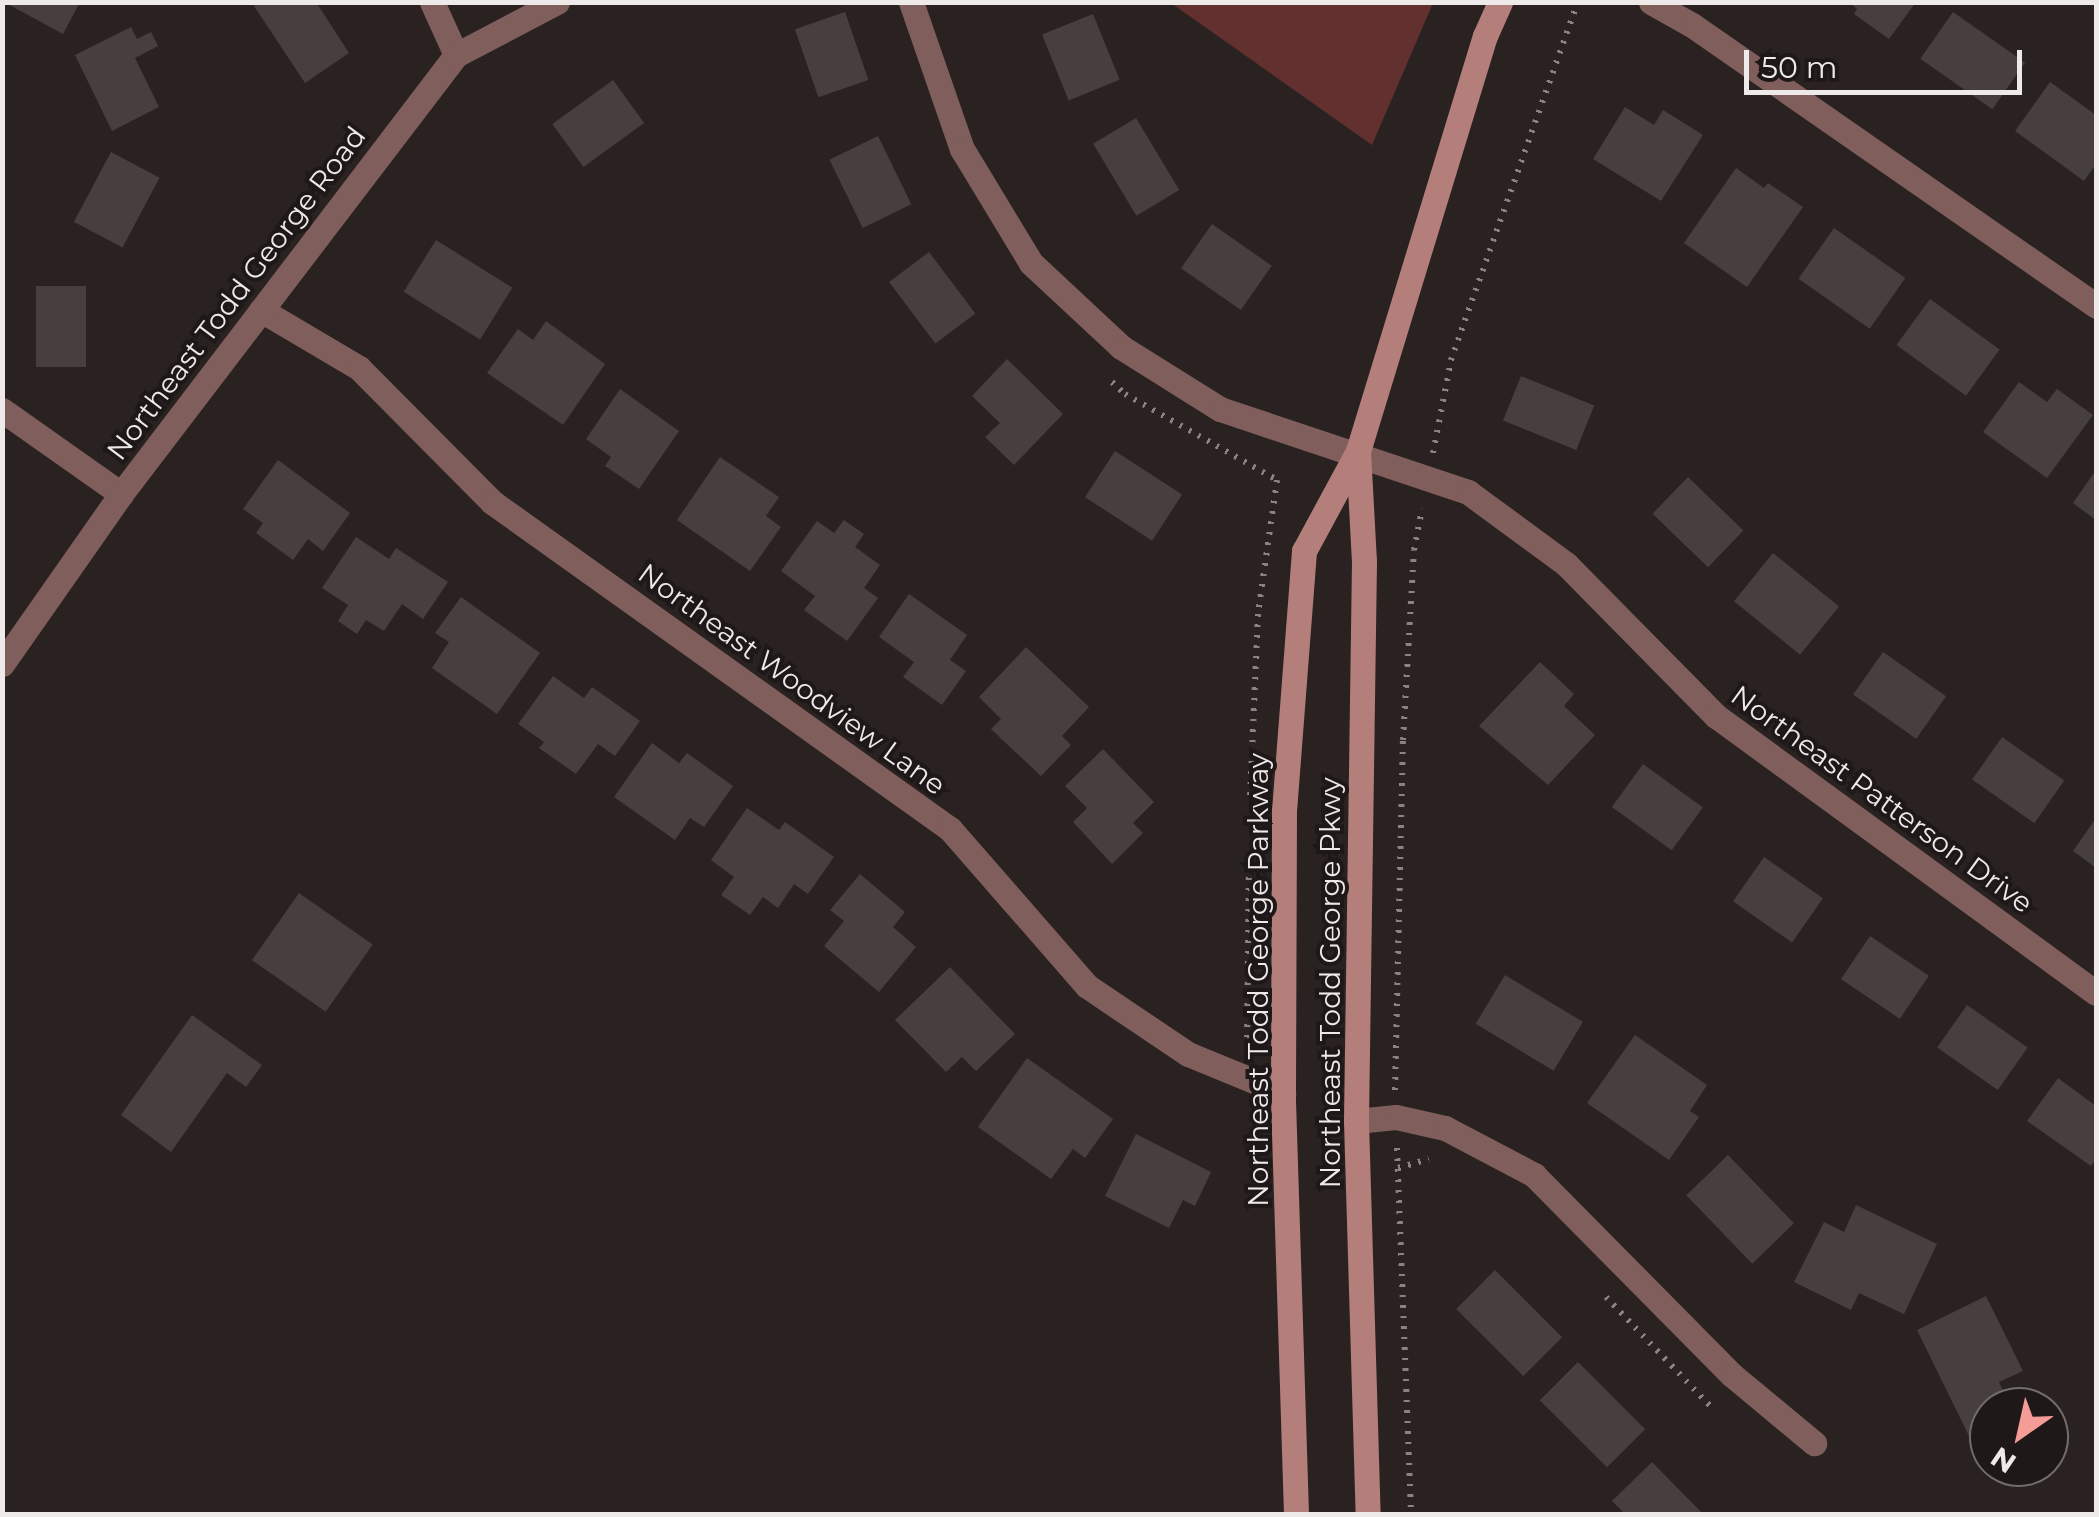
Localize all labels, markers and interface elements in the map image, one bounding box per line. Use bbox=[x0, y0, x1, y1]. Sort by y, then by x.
scale bar bbox=[1749, 30, 2026, 92]
text: 50 m bbox=[1761, 49, 1838, 86]
street label: Northeast Todd George Road bbox=[100, 120, 372, 466]
street label: Northeast Woodview Lane bbox=[632, 556, 952, 802]
street label: Northeast Patterson Drive bbox=[1725, 678, 2039, 920]
street label: Northeast Todd George Parkway bbox=[1241, 753, 1275, 1207]
street label: Northeast Todd George Pkwy bbox=[1313, 777, 1347, 1189]
north arrow bbox=[1969, 1387, 2069, 1487]
text: N bbox=[1984, 1440, 2022, 1481]

